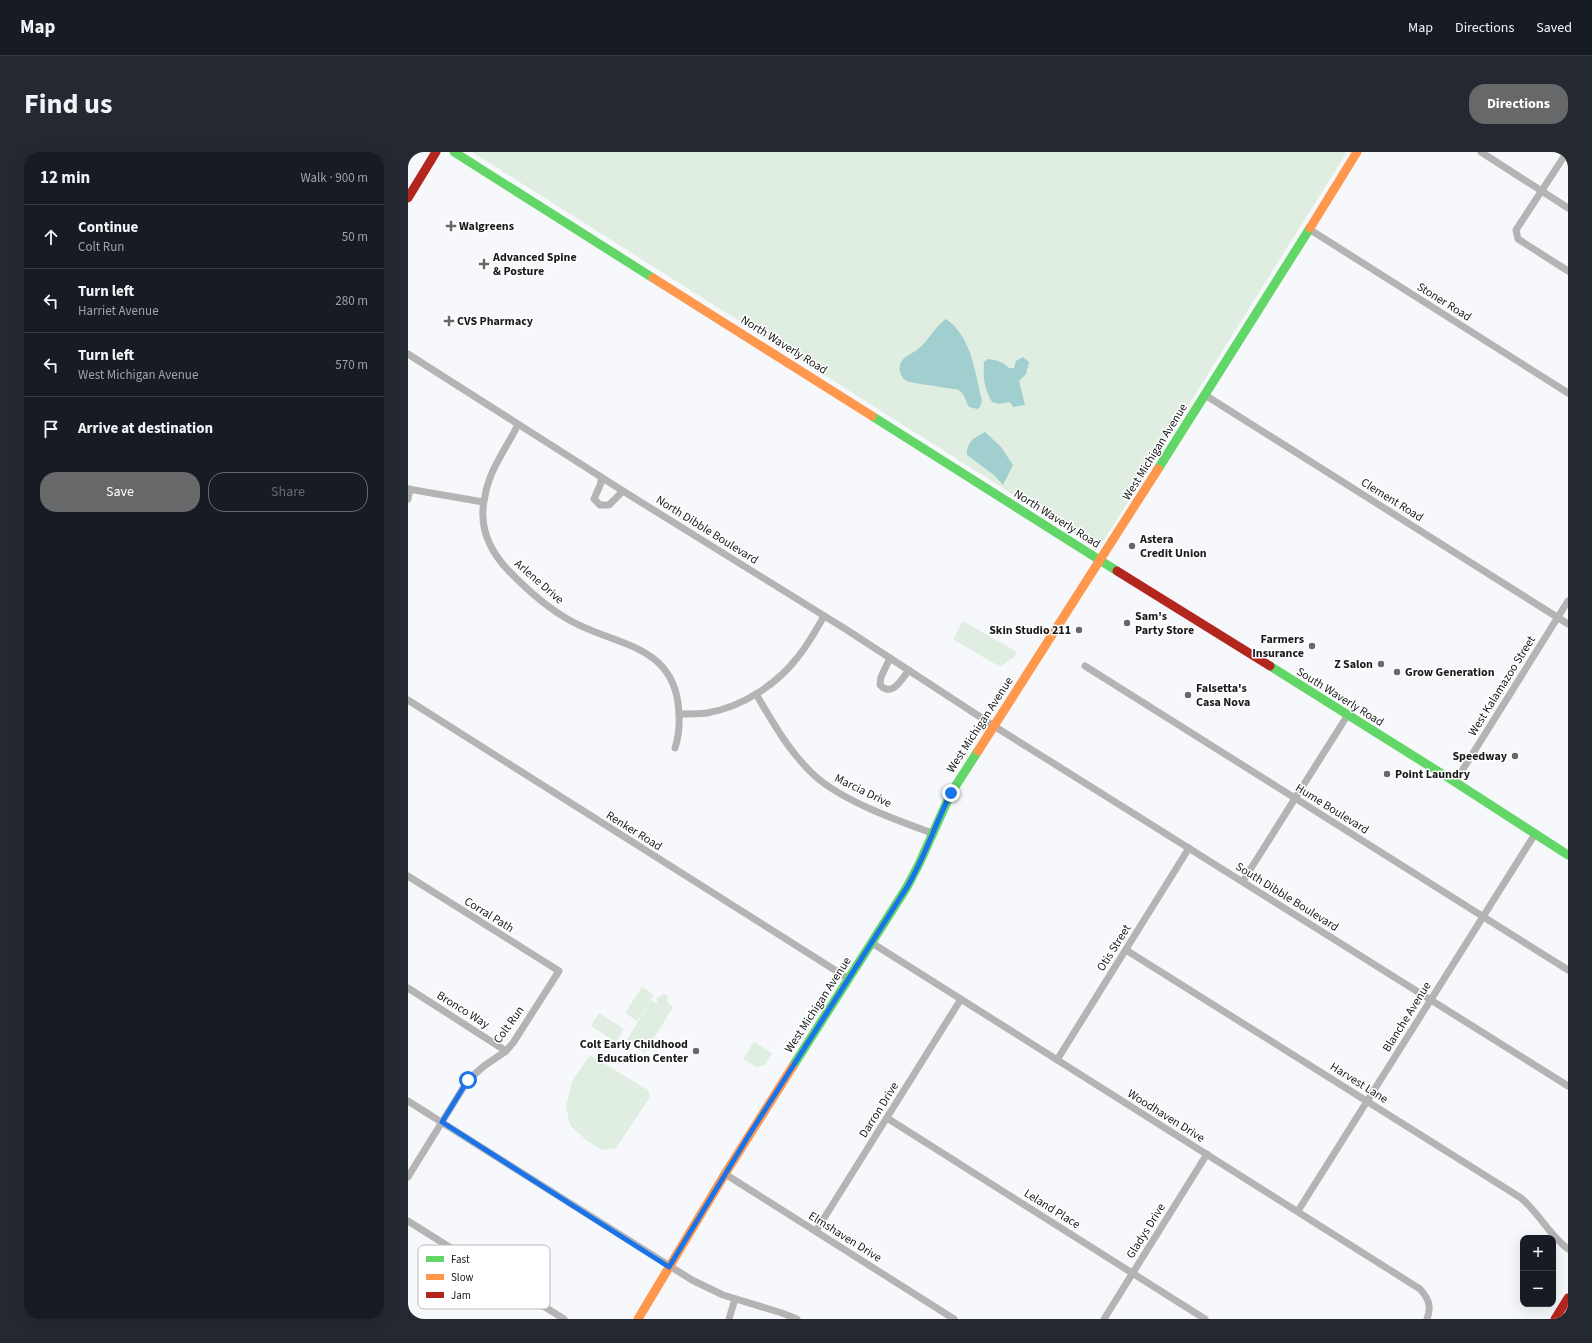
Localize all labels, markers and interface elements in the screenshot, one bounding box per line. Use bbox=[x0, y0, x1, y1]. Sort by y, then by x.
text: Map bbox=[20, 14, 55, 41]
text: Map bbox=[1408, 18, 1433, 38]
text: Directions bbox=[1455, 18, 1514, 38]
text: Saved bbox=[1536, 18, 1572, 38]
text: Find us bbox=[24, 84, 112, 124]
button: Directions bbox=[1469, 84, 1568, 124]
text: 12 min bbox=[40, 166, 90, 190]
text: Walk · 900 m bbox=[300, 169, 368, 187]
text: Continue bbox=[78, 217, 138, 238]
place label: Walgreens bbox=[459, 218, 514, 235]
marker: Walgreens bbox=[446, 221, 456, 231]
icon: ahead bbox=[40, 226, 62, 248]
text: 50 m bbox=[342, 228, 368, 246]
text: Colt Run bbox=[78, 238, 124, 256]
place label: Advanced Spine & Posture bbox=[492, 249, 577, 280]
marker: Advanced Spine & Posture bbox=[478, 258, 490, 270]
street label: Stoner Road bbox=[1413, 279, 1475, 325]
text: Turn left bbox=[78, 281, 134, 302]
icon: left bbox=[40, 290, 62, 312]
text: 280 m bbox=[335, 292, 368, 310]
text: Harriet Avenue bbox=[78, 302, 159, 320]
street label: North Waverly Road bbox=[737, 312, 831, 378]
place label: CVS Pharmacy bbox=[457, 313, 534, 330]
marker: CVS Pharmacy bbox=[444, 316, 454, 326]
text: Turn left bbox=[78, 345, 134, 366]
icon: left bbox=[40, 354, 62, 376]
text: 570 m bbox=[335, 356, 368, 374]
text: West Michigan Avenue bbox=[78, 366, 198, 384]
street label: West Michigan Avenue bbox=[1118, 400, 1192, 504]
icon: arrive bbox=[40, 418, 62, 440]
text: Arrive at destination bbox=[78, 418, 213, 439]
button: Save bbox=[40, 472, 200, 512]
button: Share bbox=[208, 472, 368, 512]
street label: Clement Road bbox=[1358, 474, 1426, 526]
street label: North Waverly Road bbox=[1010, 486, 1104, 552]
street label: North Dibble Boulevard bbox=[653, 492, 761, 568]
place label: Astera Credit Union bbox=[1139, 531, 1207, 562]
marker: Astera Credit Union bbox=[1127, 541, 1137, 551]
street label: Arlene Drive bbox=[511, 556, 567, 608]
place label: Sam's Party Store bbox=[1135, 608, 1194, 639]
marker: Sam's Party Store bbox=[1122, 618, 1132, 628]
place label: Skin Studio 211 bbox=[989, 622, 1071, 639]
marker: Skin Studio 211 bbox=[1074, 625, 1084, 635]
place label: Farmers Insurance bbox=[1252, 631, 1304, 662]
street label: West Kalamazoo Street bbox=[1464, 633, 1540, 739]
marker: Farmers Insurance bbox=[1307, 641, 1317, 651]
place label: Z Salon bbox=[1334, 656, 1373, 673]
marker: Z Salon bbox=[1376, 659, 1386, 669]
street label: South Waverly Road bbox=[1293, 663, 1387, 731]
place label: Grow Generation bbox=[1405, 664, 1495, 681]
marker: Grow Generation bbox=[1392, 667, 1402, 677]
street label: West Michigan Avenue bbox=[943, 674, 1017, 776]
place label: Falsetta's Casa Nova bbox=[1196, 680, 1250, 711]
marker: Falsetta's Casa Nova bbox=[1183, 690, 1193, 700]
place label: Speedway bbox=[1452, 748, 1508, 765]
marker: Speedway bbox=[1510, 751, 1520, 761]
place label: Point Laundry bbox=[1395, 766, 1471, 783]
marker: Point Laundry bbox=[1382, 769, 1392, 779]
street label: Marcia Drive bbox=[832, 770, 894, 812]
street label: Hume Boulevard bbox=[1292, 780, 1372, 838]
route end bbox=[942, 784, 960, 802]
street label: Renker Road bbox=[603, 807, 665, 855]
street label: South Dibble Boulevard bbox=[1232, 858, 1342, 936]
street label: Corral Path bbox=[461, 893, 517, 937]
street label: Otis Street bbox=[1093, 921, 1135, 975]
street label: West Michigan Avenue bbox=[781, 954, 855, 1056]
street label: Blanche Avenue bbox=[1379, 979, 1435, 1055]
street label: Bronco Way bbox=[433, 987, 493, 1033]
street label: Colt Run bbox=[490, 1003, 528, 1047]
place label: Colt Early Childhood Education Center bbox=[580, 1036, 688, 1067]
marker: Colt Early Childhood Education Center bbox=[691, 1046, 701, 1056]
street label: Harvest Lane bbox=[1327, 1058, 1391, 1108]
route start bbox=[459, 1071, 477, 1089]
street label: Darron Drive bbox=[855, 1079, 903, 1141]
street label: Woodhaven Drive bbox=[1124, 1085, 1208, 1147]
street label: Leland Place bbox=[1021, 1185, 1083, 1233]
street label: Gladys Drive bbox=[1122, 1200, 1170, 1262]
street label: Elmshaven Drive bbox=[805, 1208, 885, 1266]
map controls bbox=[1520, 1235, 1556, 1307]
button: + bbox=[1520, 1235, 1556, 1271]
legend bbox=[418, 1245, 550, 1309]
text: Fast bbox=[451, 1252, 470, 1267]
text: Slow bbox=[451, 1270, 474, 1285]
button: − bbox=[1520, 1271, 1556, 1307]
text: Jam bbox=[451, 1288, 471, 1303]

